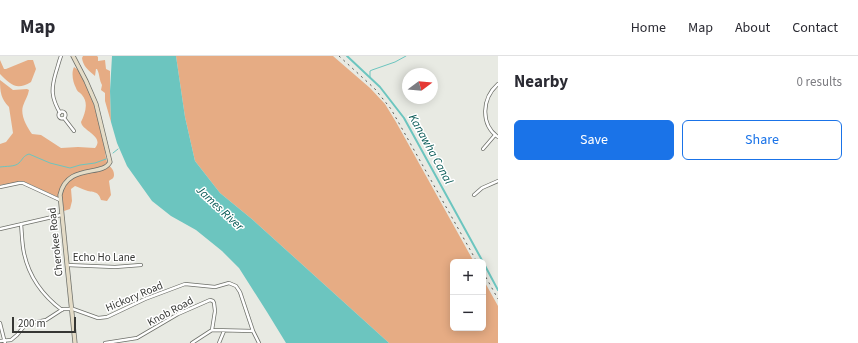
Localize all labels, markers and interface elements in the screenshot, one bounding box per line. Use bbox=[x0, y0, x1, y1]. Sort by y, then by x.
text: Map bbox=[20, 14, 55, 41]
text: Home bbox=[631, 18, 666, 38]
text: Map bbox=[688, 18, 713, 38]
text: About bbox=[735, 18, 770, 38]
text: Contact bbox=[792, 18, 838, 38]
north arrow bbox=[402, 68, 438, 104]
text: Nearby bbox=[514, 70, 568, 94]
text: 0 results bbox=[797, 73, 842, 91]
water label: Kanawha Canal bbox=[404, 111, 457, 188]
button: Save bbox=[514, 120, 674, 160]
button: Share bbox=[682, 120, 842, 160]
water label: James River bbox=[191, 181, 248, 235]
street label: Cherokee Road bbox=[44, 207, 67, 277]
street label: Echo Ho Lane bbox=[73, 250, 136, 265]
map controls bbox=[450, 259, 486, 331]
button: + bbox=[450, 259, 486, 295]
street label: Hickory Road bbox=[103, 278, 165, 315]
street label: Knob Road bbox=[145, 293, 196, 330]
button: − bbox=[450, 295, 486, 331]
scale bar bbox=[12, 315, 76, 334]
text: 200 m bbox=[18, 316, 46, 331]

